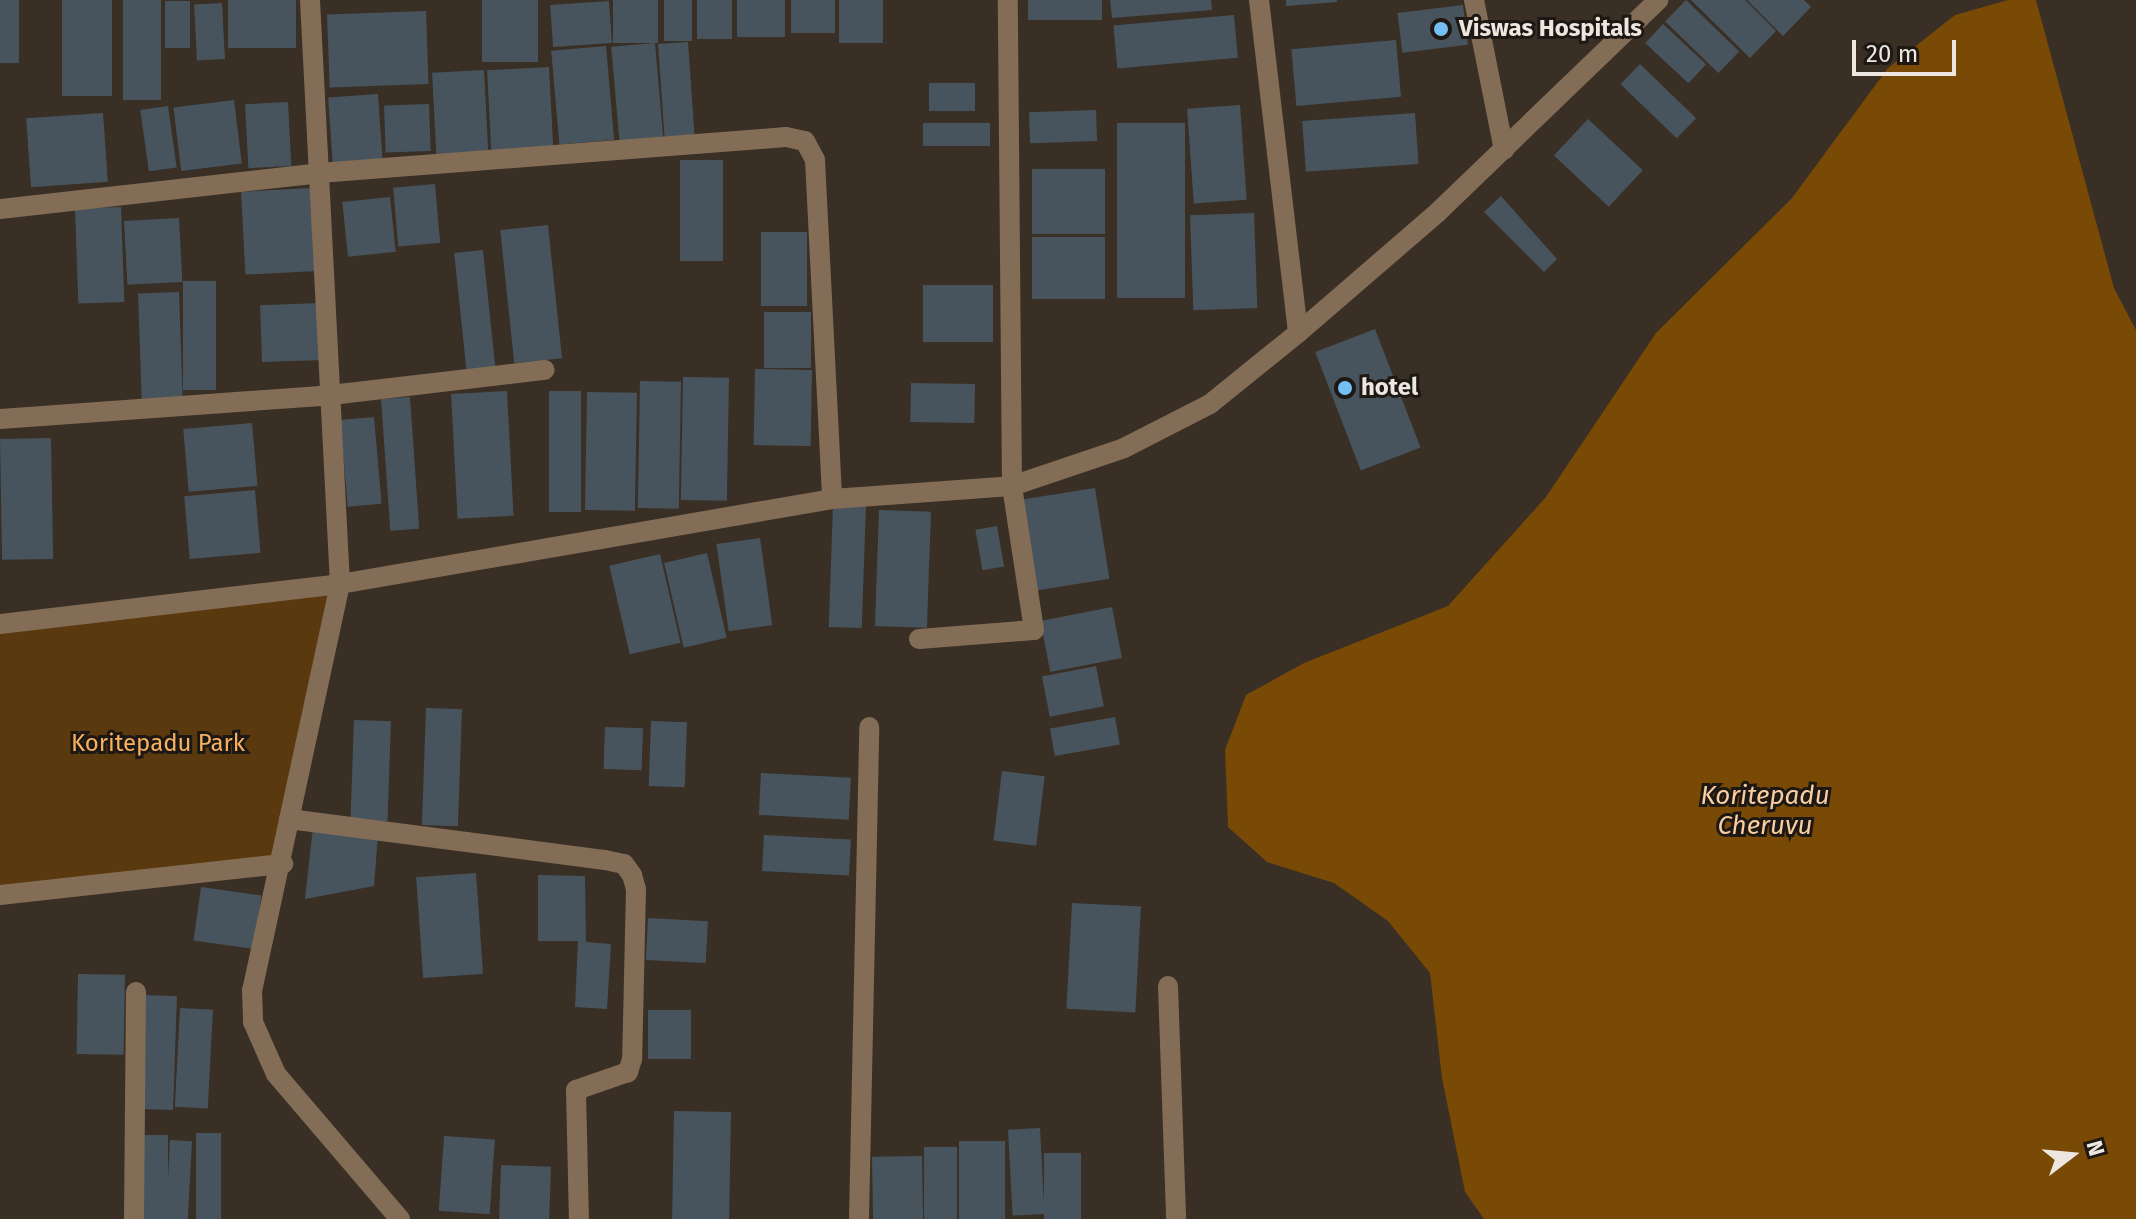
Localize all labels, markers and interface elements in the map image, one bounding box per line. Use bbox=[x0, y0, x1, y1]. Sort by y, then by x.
place label: Viswas Hospitals bbox=[1459, 15, 1642, 43]
marker: Viswas Hospitals bbox=[1430, 18, 1452, 40]
scale bar bbox=[1856, 24, 1960, 74]
text: 20 m bbox=[1866, 40, 1918, 68]
place label: hotel bbox=[1361, 374, 1418, 402]
marker: hotel bbox=[1336, 379, 1354, 397]
park label: Koritepadu Park bbox=[71, 730, 245, 758]
water label: Koritepadu Cheruvu bbox=[1700, 780, 1830, 842]
north arrow bbox=[2032, 1115, 2112, 1195]
text: N bbox=[2081, 1138, 2111, 1159]

